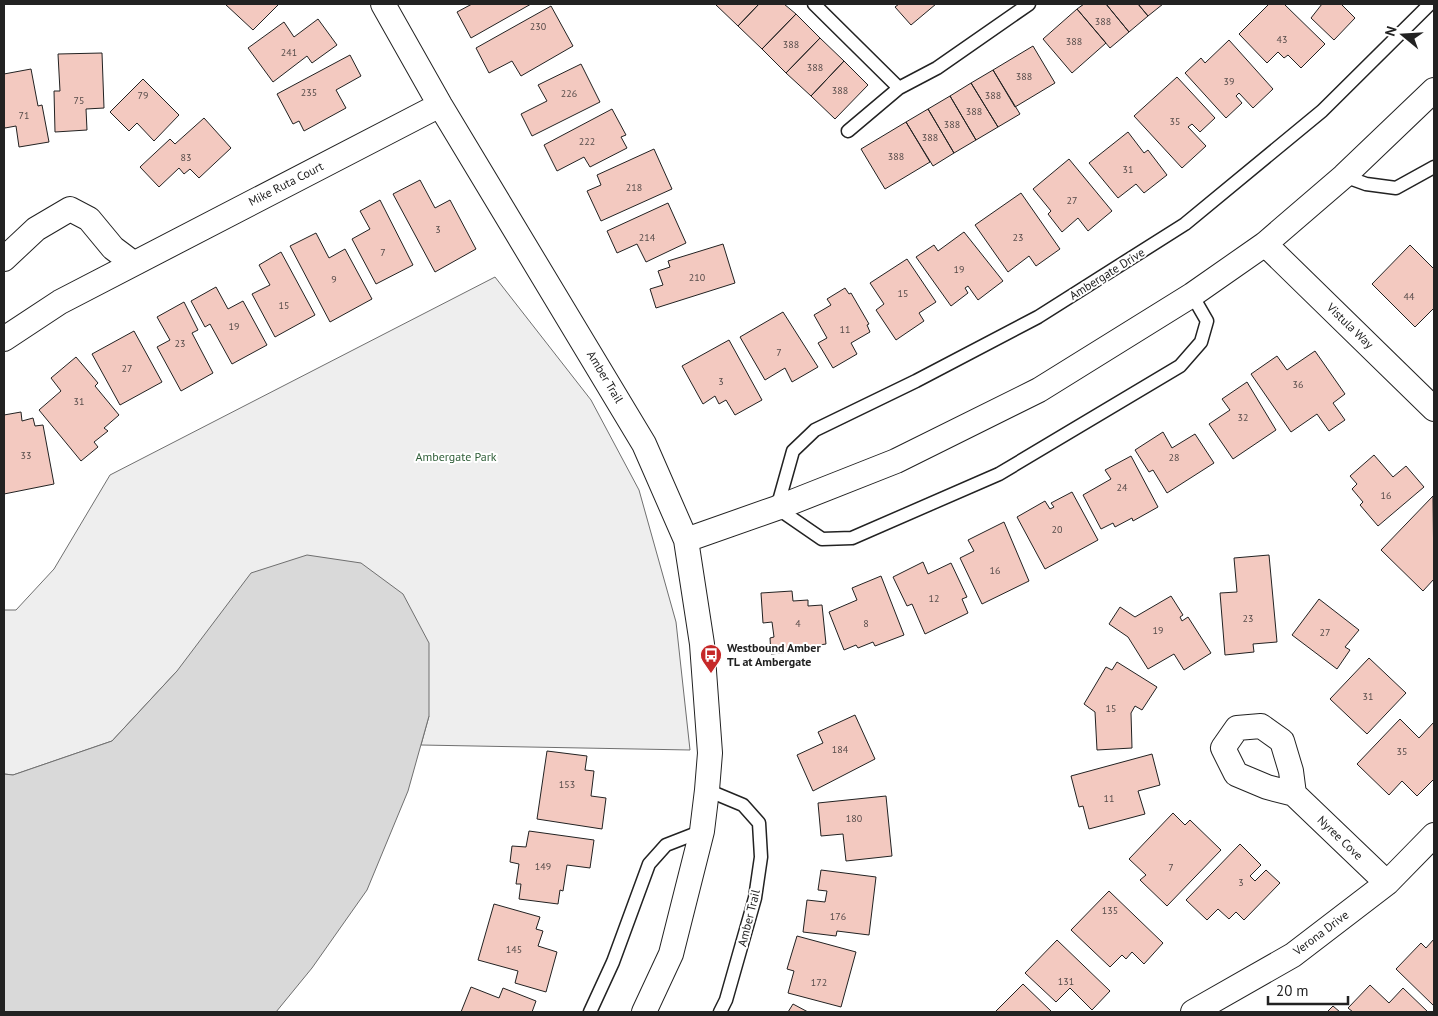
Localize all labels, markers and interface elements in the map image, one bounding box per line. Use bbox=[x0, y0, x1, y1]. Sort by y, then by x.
north arrow bbox=[1378, 10, 1428, 60]
house number: 388 bbox=[1095, 15, 1111, 28]
house number: 230 bbox=[530, 20, 547, 33]
text: N bbox=[1381, 24, 1401, 38]
house number: 43 bbox=[1277, 33, 1287, 46]
house number: 388 bbox=[1066, 35, 1082, 48]
house number: 388 bbox=[783, 38, 799, 51]
house number: 241 bbox=[281, 46, 297, 59]
house number: 388 bbox=[807, 61, 823, 74]
house number: 388 bbox=[1016, 70, 1032, 83]
house number: 39 bbox=[1224, 75, 1234, 88]
house number: 388 bbox=[832, 84, 848, 97]
house number: 235 bbox=[301, 86, 317, 99]
house number: 226 bbox=[561, 87, 577, 100]
house number: 79 bbox=[138, 89, 148, 102]
house number: 388 bbox=[985, 89, 1001, 102]
house number: 75 bbox=[74, 94, 84, 107]
house number: 388 bbox=[966, 105, 982, 118]
house number: 71 bbox=[19, 109, 29, 122]
house number: 35 bbox=[1170, 115, 1180, 128]
house number: 388 bbox=[944, 118, 960, 131]
house number: 388 bbox=[922, 131, 938, 144]
house number: 222 bbox=[579, 135, 595, 148]
house number: 388 bbox=[888, 150, 904, 163]
house number: 83 bbox=[181, 151, 191, 164]
street label: Mike Ruta Court bbox=[246, 158, 326, 209]
house number: 31 bbox=[1123, 163, 1133, 176]
house number: 218 bbox=[626, 181, 642, 194]
house number: 27 bbox=[1067, 194, 1077, 207]
house number: 3 bbox=[435, 223, 441, 236]
house number: 214 bbox=[639, 231, 656, 244]
house number: 23 bbox=[1013, 231, 1023, 244]
street label: Ambergate Drive bbox=[1066, 244, 1147, 303]
house number: 7 bbox=[380, 246, 386, 259]
house number: 19 bbox=[954, 263, 964, 276]
house number: 210 bbox=[689, 271, 706, 284]
house number: 9 bbox=[331, 273, 337, 286]
house number: 15 bbox=[898, 287, 908, 300]
house number: 44 bbox=[1404, 290, 1415, 303]
house number: 15 bbox=[279, 299, 289, 312]
street label: Vistula Way bbox=[1323, 299, 1377, 352]
house number: 19 bbox=[229, 320, 239, 333]
house number: 11 bbox=[840, 323, 850, 336]
house number: 23 bbox=[175, 337, 185, 350]
house number: 7 bbox=[776, 346, 782, 359]
street label: Amber Trail bbox=[584, 348, 627, 406]
house number: 27 bbox=[122, 362, 132, 375]
house number: 3 bbox=[718, 375, 724, 388]
house number: 36 bbox=[1293, 378, 1303, 391]
house number: 31 bbox=[74, 395, 84, 408]
house number: 32 bbox=[1238, 411, 1248, 424]
house number: 33 bbox=[21, 449, 31, 462]
park label: Ambergate Park bbox=[415, 449, 497, 464]
house number: 28 bbox=[1169, 451, 1179, 464]
house number: 24 bbox=[1117, 481, 1128, 494]
house number: 16 bbox=[1381, 489, 1391, 502]
house number: 20 bbox=[1052, 523, 1063, 536]
house number: 16 bbox=[990, 564, 1000, 577]
house number: 12 bbox=[929, 592, 939, 605]
house number: 23 bbox=[1243, 612, 1253, 625]
house number: 4 bbox=[795, 617, 801, 630]
house number: 8 bbox=[863, 617, 869, 630]
house number: 19 bbox=[1153, 624, 1163, 637]
house number: 27 bbox=[1320, 626, 1330, 639]
place label: Westbound Amber TL at Ambergate bbox=[727, 640, 821, 669]
bus stop icon: Westbound Amber TL at Ambergate bbox=[699, 643, 723, 674]
house number: 31 bbox=[1363, 690, 1373, 703]
house number: 15 bbox=[1106, 702, 1116, 715]
house number: 184 bbox=[832, 743, 849, 756]
house number: 35 bbox=[1397, 745, 1407, 758]
house number: 153 bbox=[559, 778, 575, 791]
house number: 11 bbox=[1104, 792, 1114, 805]
house number: 180 bbox=[846, 812, 863, 825]
street label: Nyree Cove bbox=[1314, 812, 1366, 863]
house number: 149 bbox=[535, 860, 551, 873]
house number: 7 bbox=[1168, 861, 1174, 874]
house number: 3 bbox=[1238, 876, 1244, 889]
street label: Amber Trail bbox=[734, 887, 763, 948]
house number: 135 bbox=[1102, 904, 1118, 917]
street label: Verona Drive bbox=[1289, 907, 1351, 959]
house number: 176 bbox=[830, 910, 846, 923]
house number: 145 bbox=[506, 943, 522, 956]
scale bar bbox=[1268, 974, 1348, 1006]
house number: 131 bbox=[1058, 975, 1074, 988]
house number: 172 bbox=[811, 976, 827, 989]
text: 20 m bbox=[1276, 981, 1309, 1000]

